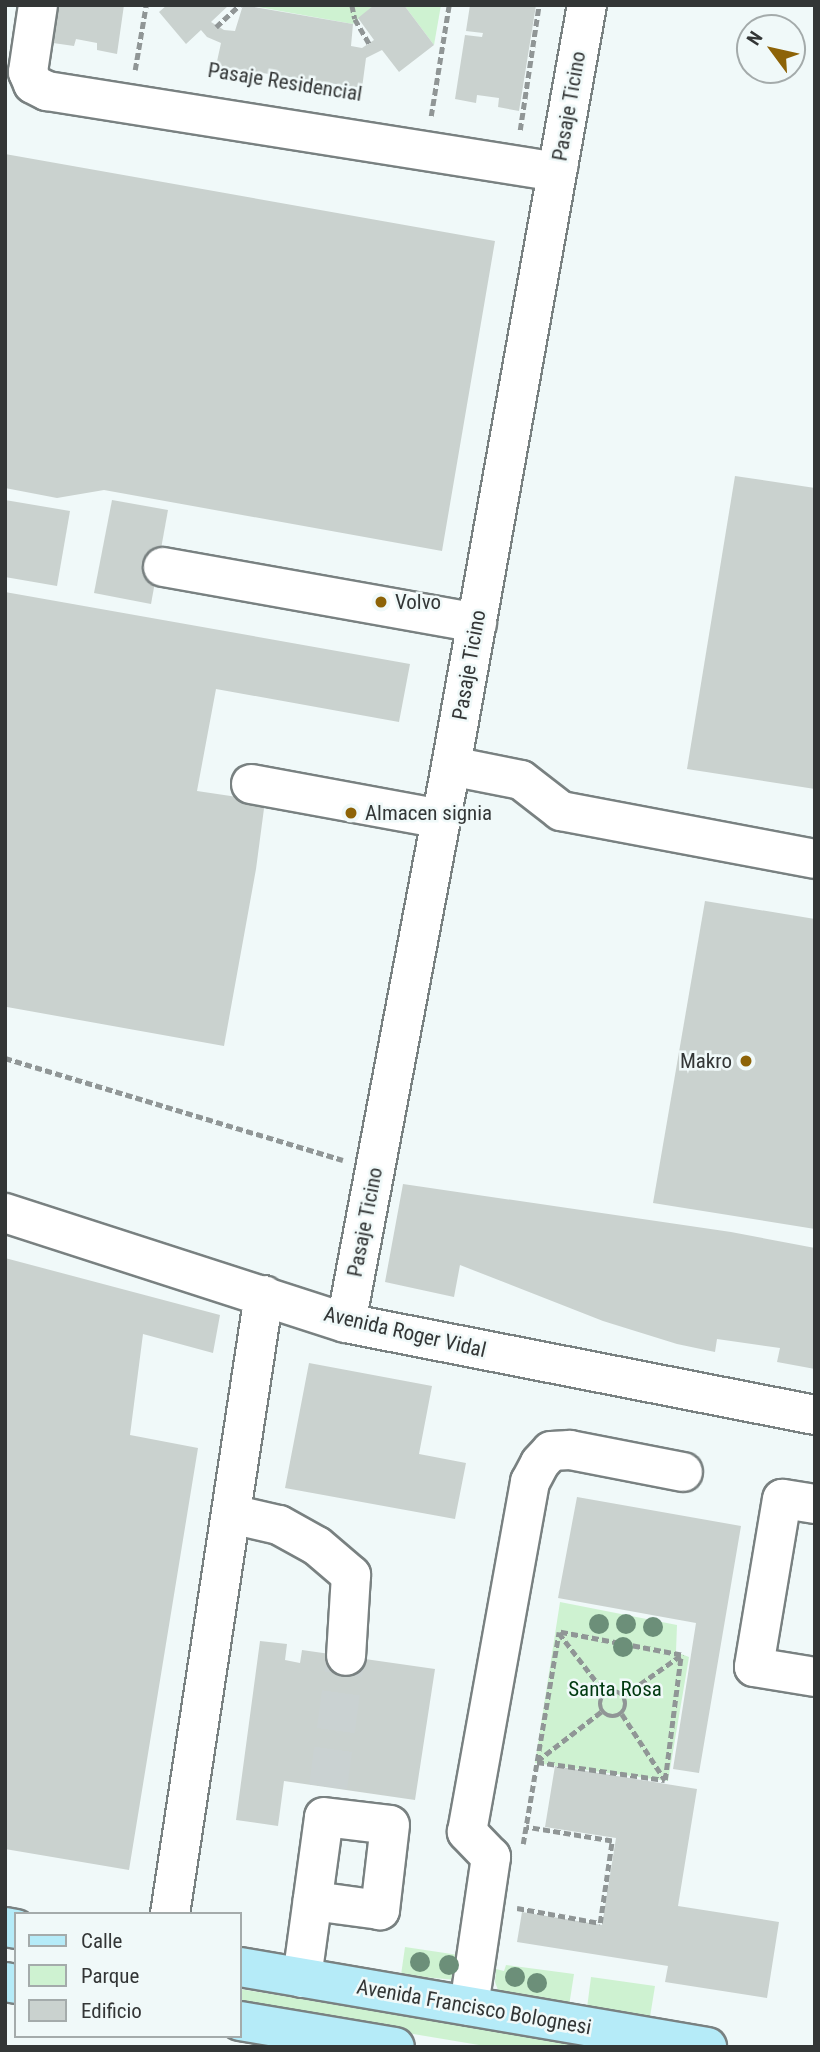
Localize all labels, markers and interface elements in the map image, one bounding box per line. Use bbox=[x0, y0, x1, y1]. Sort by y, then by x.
north arrow bbox=[736, 14, 806, 84]
text: N bbox=[742, 27, 767, 50]
street label: Pasaje Ticino bbox=[547, 49, 591, 163]
street label: Pasaje Residencial bbox=[206, 57, 364, 107]
place label: Volvo bbox=[395, 589, 441, 615]
marker: Volvo bbox=[373, 594, 389, 610]
street label: Pasaje Ticino bbox=[447, 608, 491, 722]
place label: Almacen signia bbox=[365, 800, 492, 826]
marker: Almacen signia bbox=[343, 805, 359, 821]
place label: Makro bbox=[680, 1048, 732, 1074]
marker: Makro bbox=[738, 1053, 754, 1069]
street label: Pasaje Ticino bbox=[342, 1165, 388, 1279]
street label: Avenida Roger Vidal bbox=[322, 1301, 488, 1363]
park label: Santa Rosa bbox=[568, 1676, 662, 1702]
legend bbox=[14, 1912, 242, 2038]
text: Calle bbox=[81, 1929, 122, 1953]
text: Parque bbox=[81, 1964, 139, 1988]
street label: Avenida Francisco Bolognesi bbox=[355, 1974, 593, 2040]
text: Edificio bbox=[81, 1999, 142, 2023]

